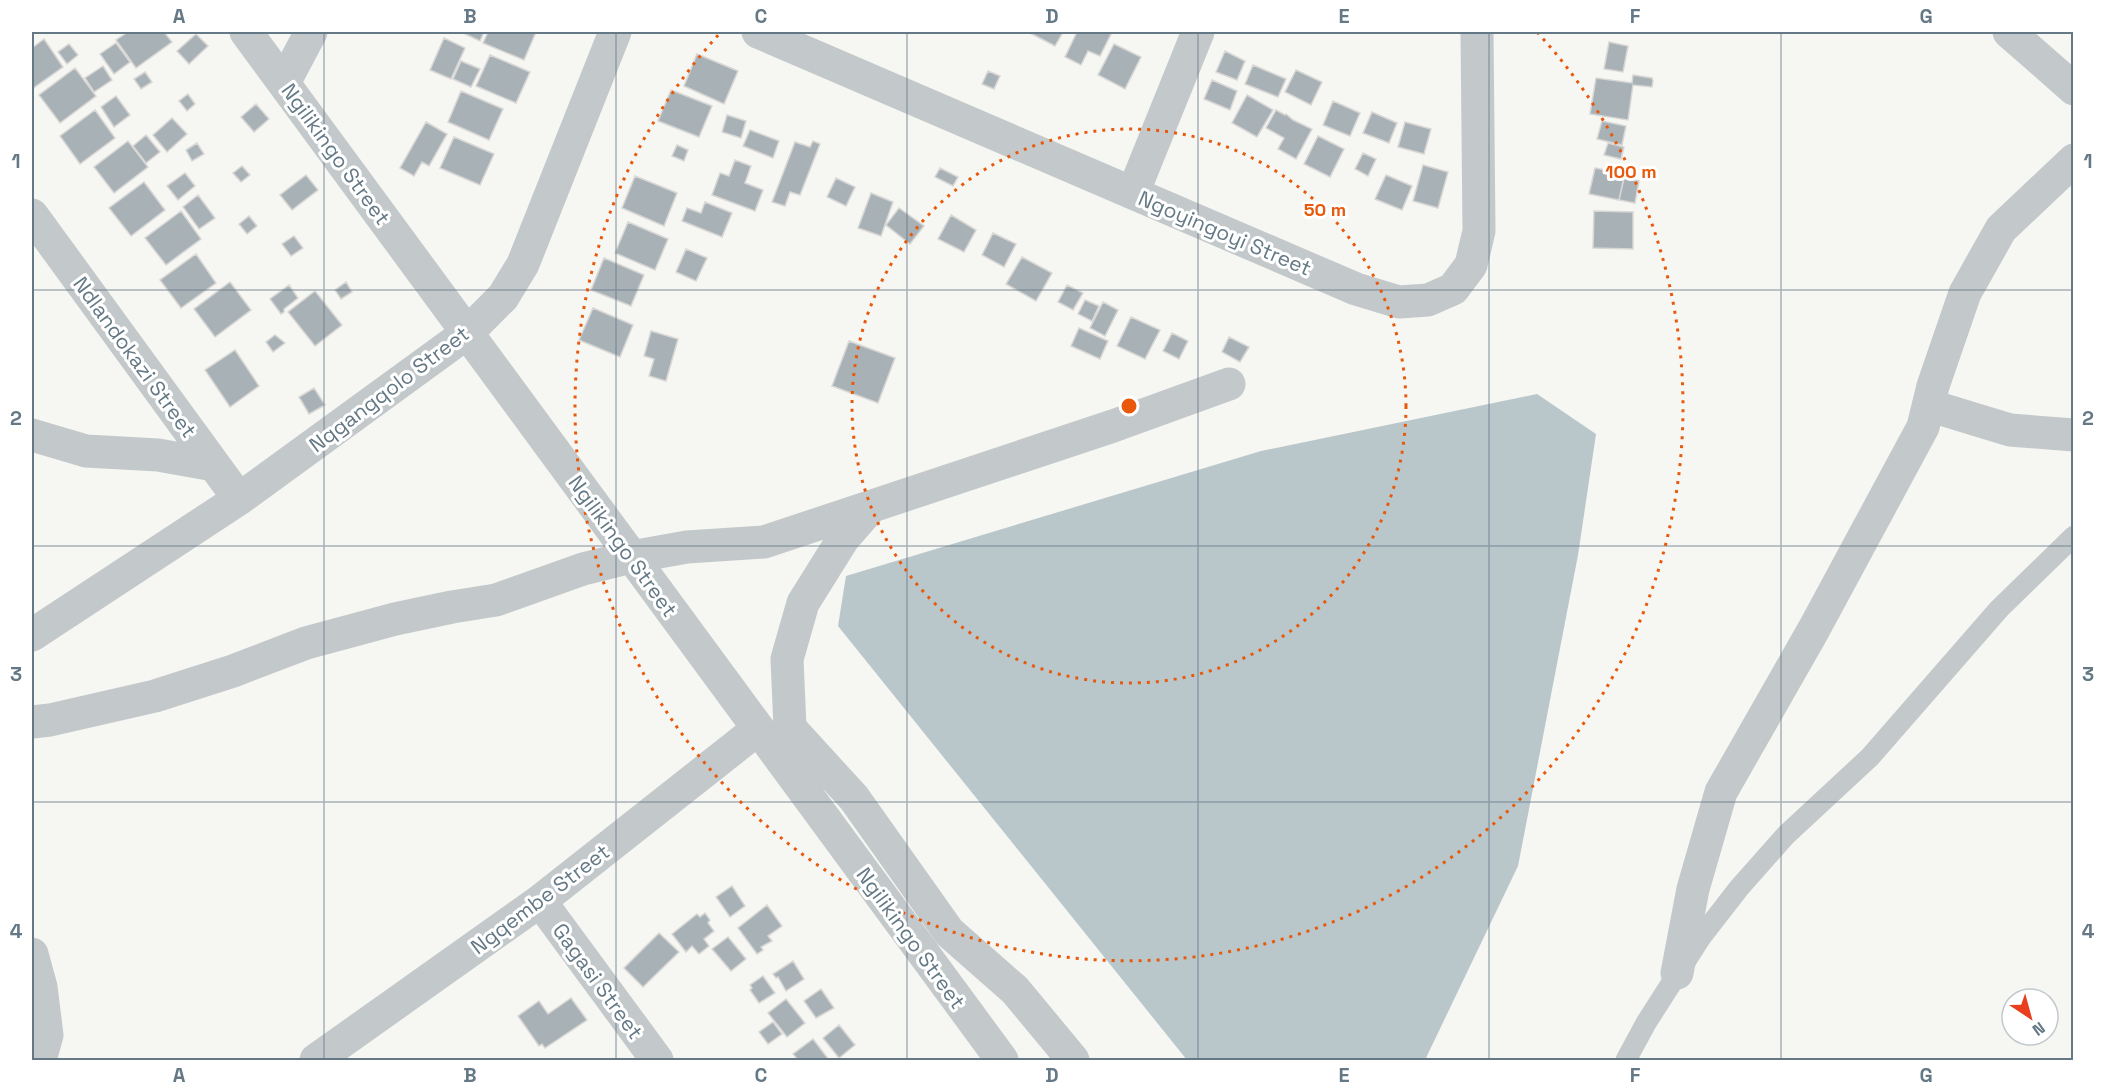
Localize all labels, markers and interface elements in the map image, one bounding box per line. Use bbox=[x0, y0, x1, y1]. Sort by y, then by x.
text: A bbox=[173, 3, 186, 29]
text: B bbox=[463, 3, 477, 29]
text: C bbox=[755, 3, 768, 29]
text: D bbox=[1045, 3, 1059, 29]
text: E bbox=[1338, 3, 1350, 29]
text: F bbox=[1630, 3, 1641, 29]
text: G bbox=[1919, 3, 1933, 29]
street label: Ngilikingo Street bbox=[276, 78, 396, 230]
text: 1 bbox=[11, 148, 21, 174]
text: 1 bbox=[2083, 148, 2093, 174]
text: 100 m bbox=[1605, 160, 1657, 183]
street label: Ngoyingoyi Street bbox=[1134, 184, 1316, 282]
text: 50 m bbox=[1304, 198, 1346, 221]
street label: Ndlandokazi Street bbox=[67, 271, 203, 443]
street label: Nqgangqolo Street bbox=[304, 320, 474, 458]
centre of rings bbox=[1119, 396, 1139, 416]
text: 2 bbox=[10, 405, 22, 431]
text: 2 bbox=[2082, 405, 2094, 431]
street label: Ngilikingo Street bbox=[563, 470, 683, 622]
text: 3 bbox=[10, 661, 22, 687]
text: 3 bbox=[2082, 661, 2094, 687]
street label: Ngqembe Street bbox=[465, 838, 615, 960]
street label: Ngilikingo Street bbox=[851, 862, 971, 1014]
text: 4 bbox=[10, 918, 23, 944]
street label: Gagasi Street bbox=[547, 918, 649, 1044]
text: 4 bbox=[2082, 918, 2095, 944]
north arrow bbox=[2000, 987, 2060, 1047]
text: N bbox=[2028, 1017, 2049, 1040]
text: A bbox=[173, 1062, 186, 1088]
text: B bbox=[463, 1062, 477, 1088]
text: C bbox=[755, 1062, 768, 1088]
text: D bbox=[1045, 1062, 1059, 1088]
text: E bbox=[1338, 1062, 1350, 1088]
text: F bbox=[1630, 1062, 1641, 1088]
text: G bbox=[1919, 1062, 1933, 1088]

